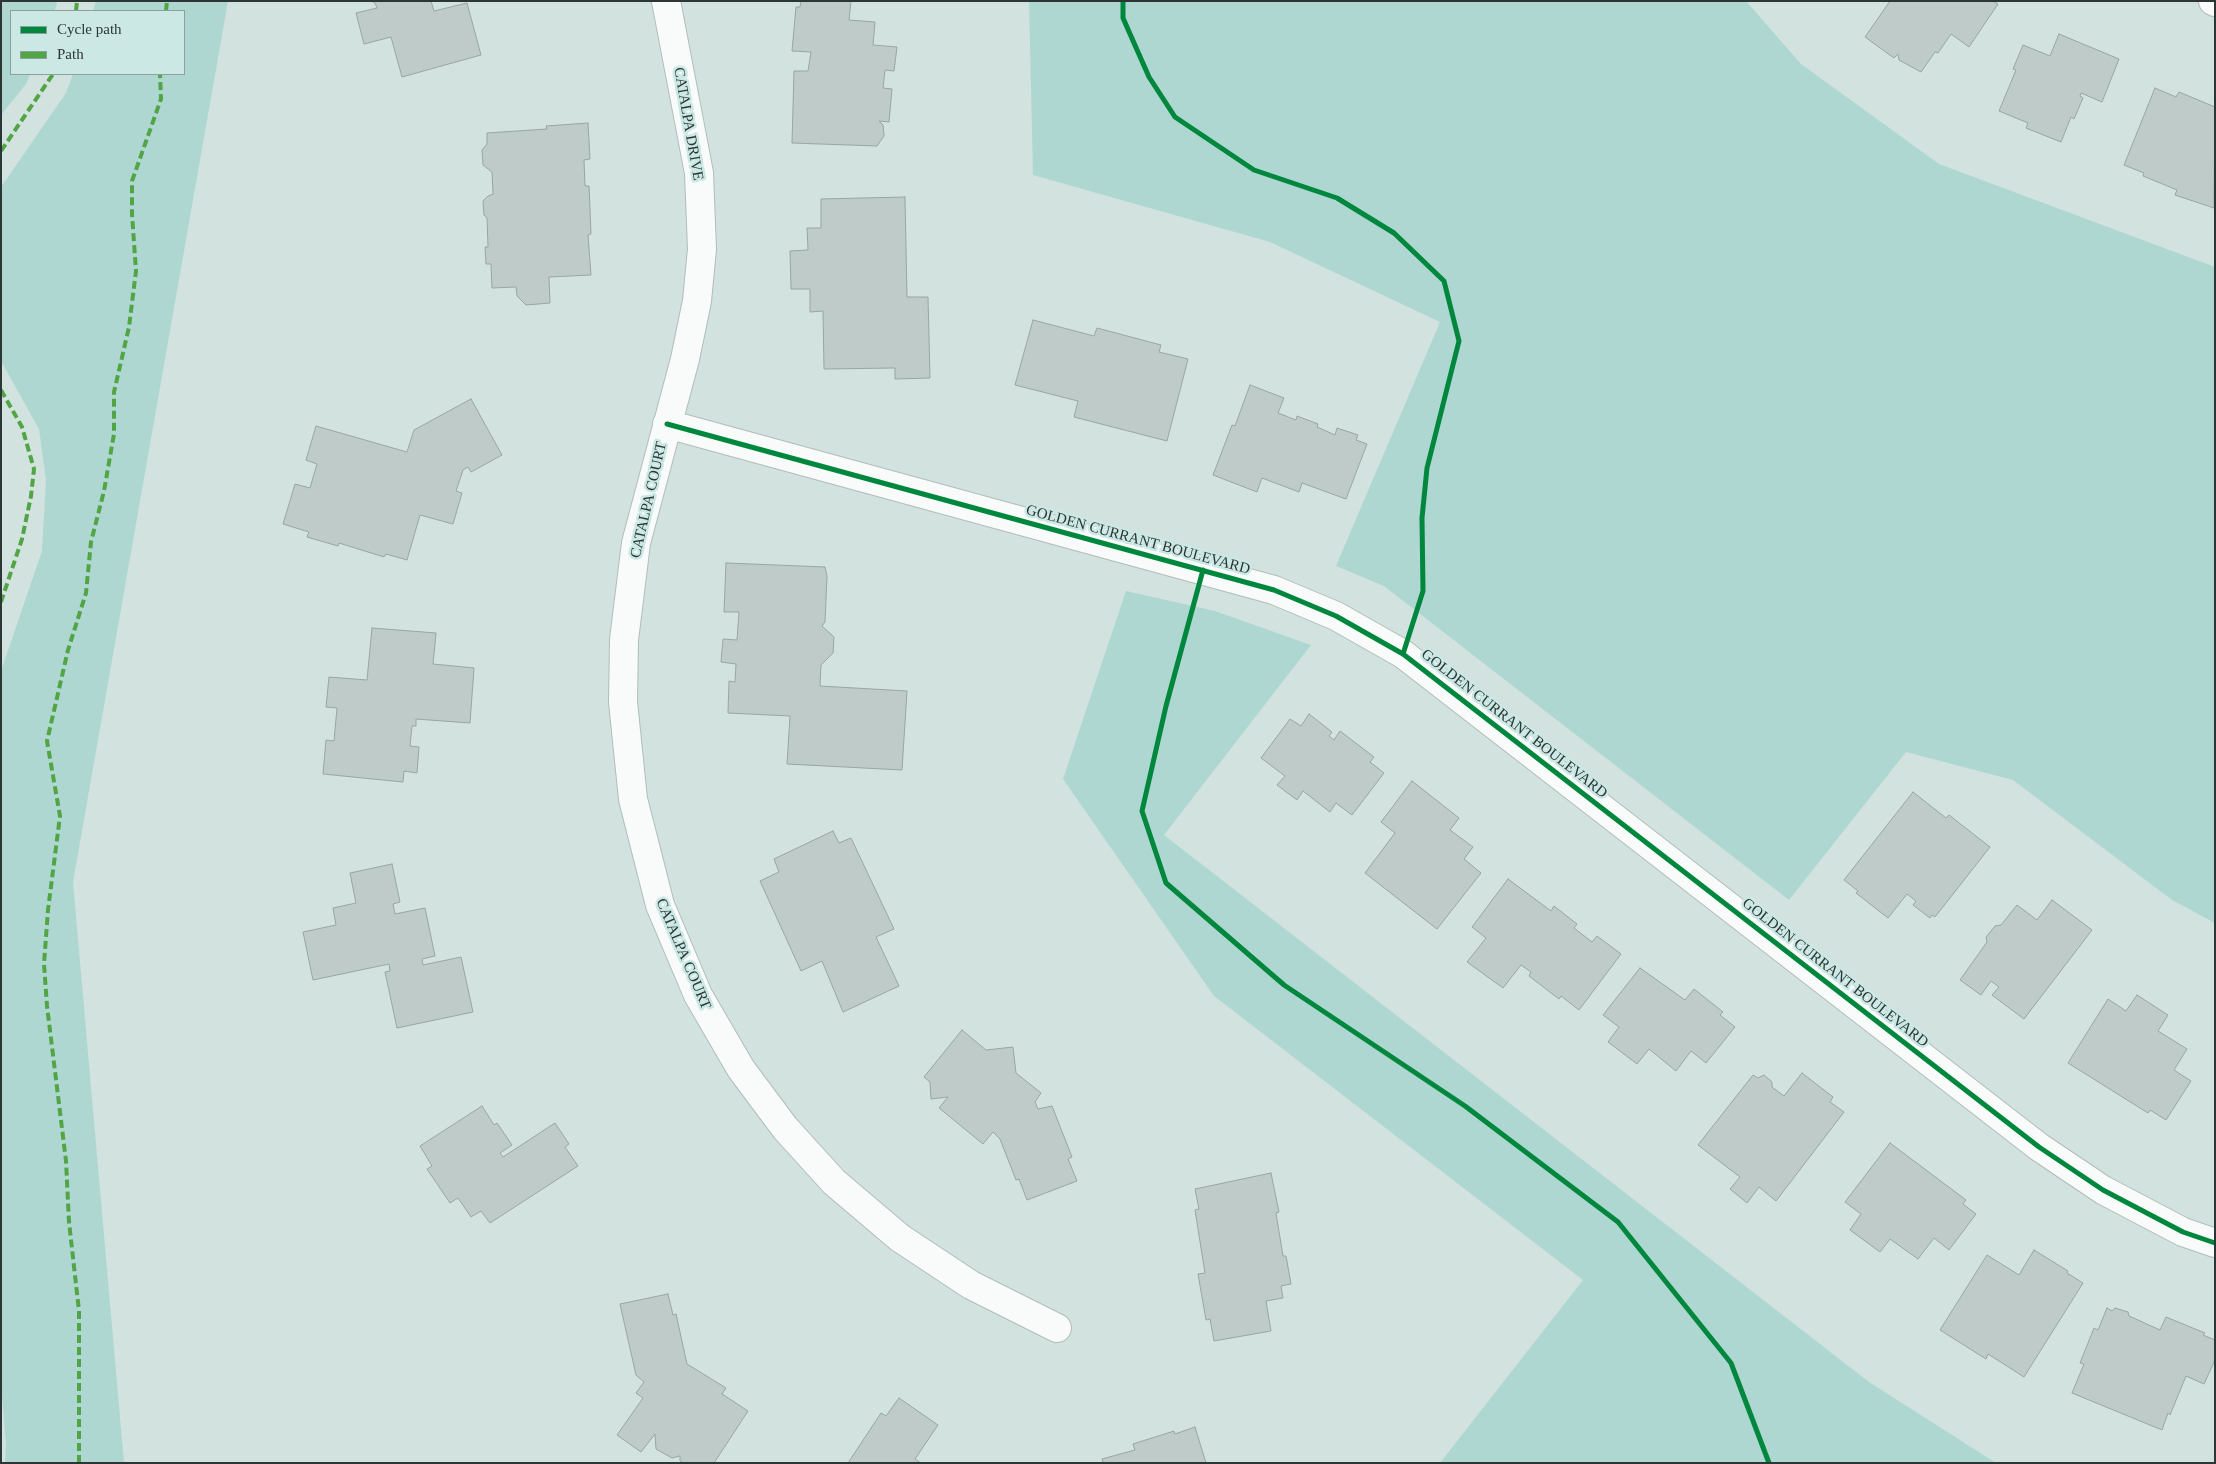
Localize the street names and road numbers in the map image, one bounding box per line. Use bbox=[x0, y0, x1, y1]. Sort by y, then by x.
street label: CATALPA DRIVE bbox=[669, 66, 707, 182]
street label: CATALPA COURT bbox=[627, 440, 671, 560]
street label: GOLDEN CURRANT BOULEVARD bbox=[1024, 501, 1252, 579]
street label: GOLDEN CURRANT BOULEVARD bbox=[1417, 646, 1611, 802]
street label: GOLDEN CURRANT BOULEVARD bbox=[1738, 895, 1932, 1051]
street label: CATALPA COURT bbox=[652, 896, 714, 1012]

